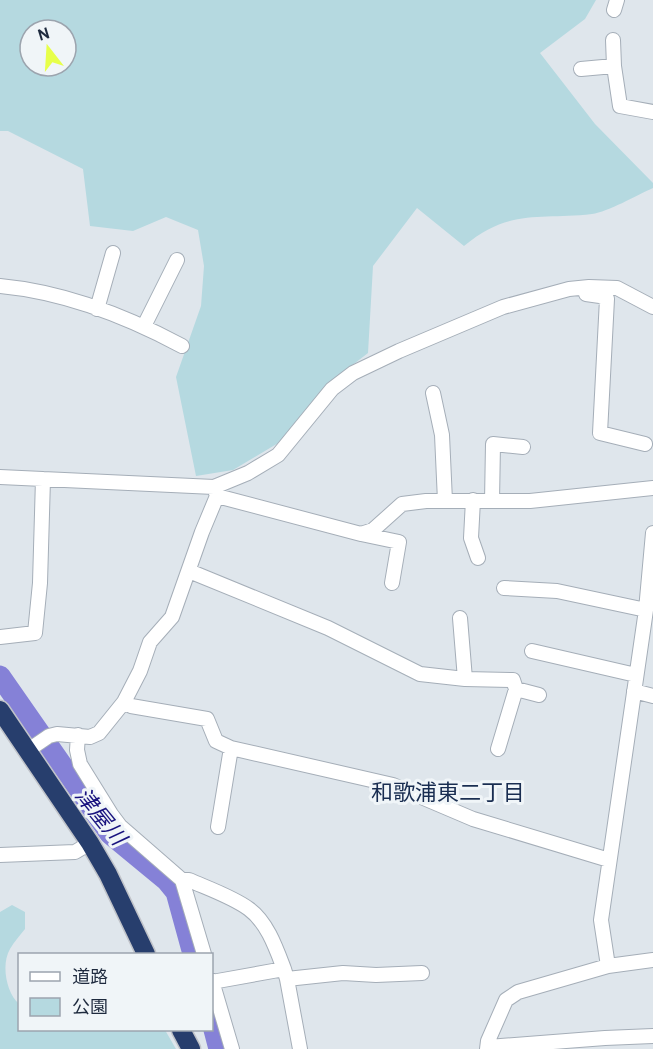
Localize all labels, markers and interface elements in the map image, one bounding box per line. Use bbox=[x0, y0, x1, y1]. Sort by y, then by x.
north arrow bbox=[18, 18, 78, 78]
text: N bbox=[36, 24, 53, 47]
district label: 和歌浦東二丁目 bbox=[371, 781, 525, 808]
water label: 津屋川 bbox=[68, 783, 132, 853]
legend bbox=[18, 953, 213, 1031]
text: 道路 bbox=[72, 967, 108, 990]
text: 公園 bbox=[72, 997, 108, 1020]

